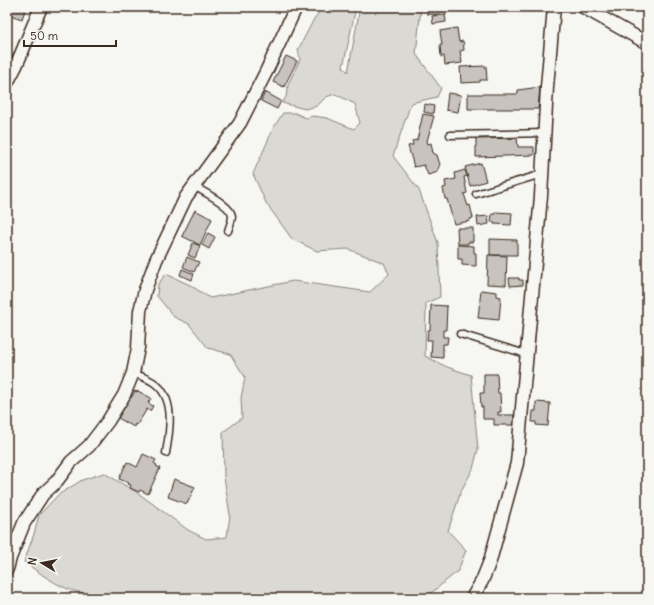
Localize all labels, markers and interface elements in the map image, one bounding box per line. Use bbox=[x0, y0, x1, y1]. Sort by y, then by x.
scale bar bbox=[24, 22, 116, 48]
text: 50 m bbox=[30, 28, 59, 43]
north arrow bbox=[22, 543, 62, 583]
text: N bbox=[25, 556, 40, 566]

